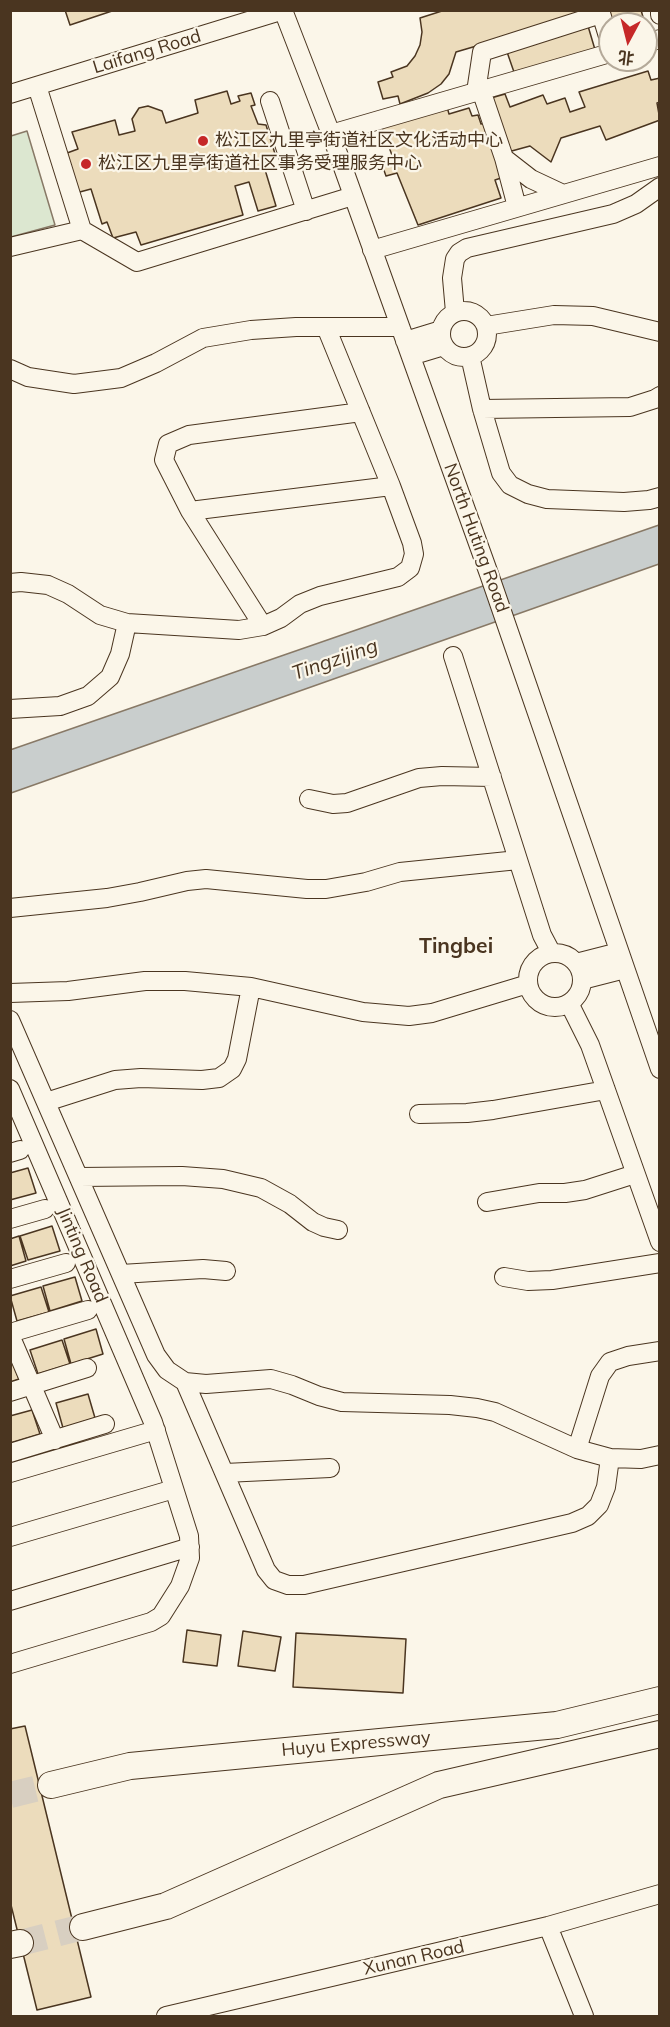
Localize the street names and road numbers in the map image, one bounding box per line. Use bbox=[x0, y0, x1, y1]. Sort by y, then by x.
street label: Laifang Road bbox=[90, 25, 204, 79]
street label: North Huting Road bbox=[439, 460, 513, 616]
street label: Jinting Road bbox=[52, 1204, 112, 1306]
street label: Huyu Expressway bbox=[281, 1727, 431, 1761]
street label: Xunan Road bbox=[361, 1936, 467, 1980]

